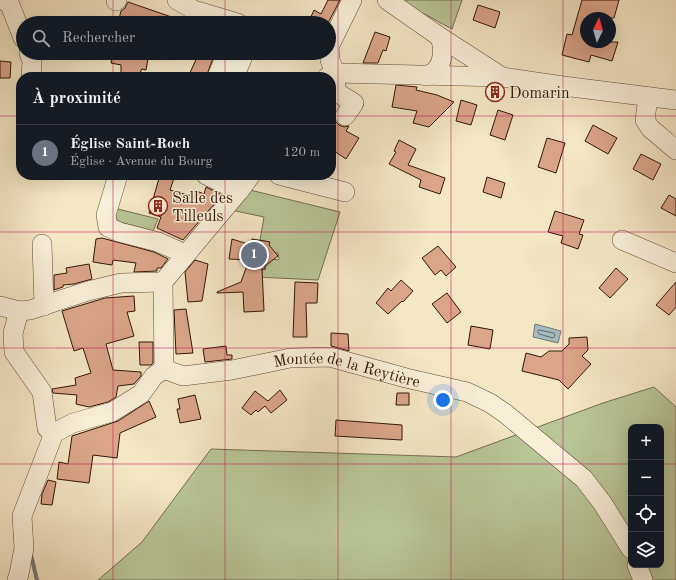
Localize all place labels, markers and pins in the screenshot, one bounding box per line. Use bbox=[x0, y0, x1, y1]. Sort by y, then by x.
building icon: Domarin bbox=[484, 81, 506, 103]
place label: Domarin bbox=[509, 86, 570, 102]
place label: Salle des Tilleuls bbox=[172, 191, 233, 225]
building icon: Salle des Tilleuls bbox=[147, 195, 169, 217]
pin: 1 bbox=[241, 240, 267, 270]

